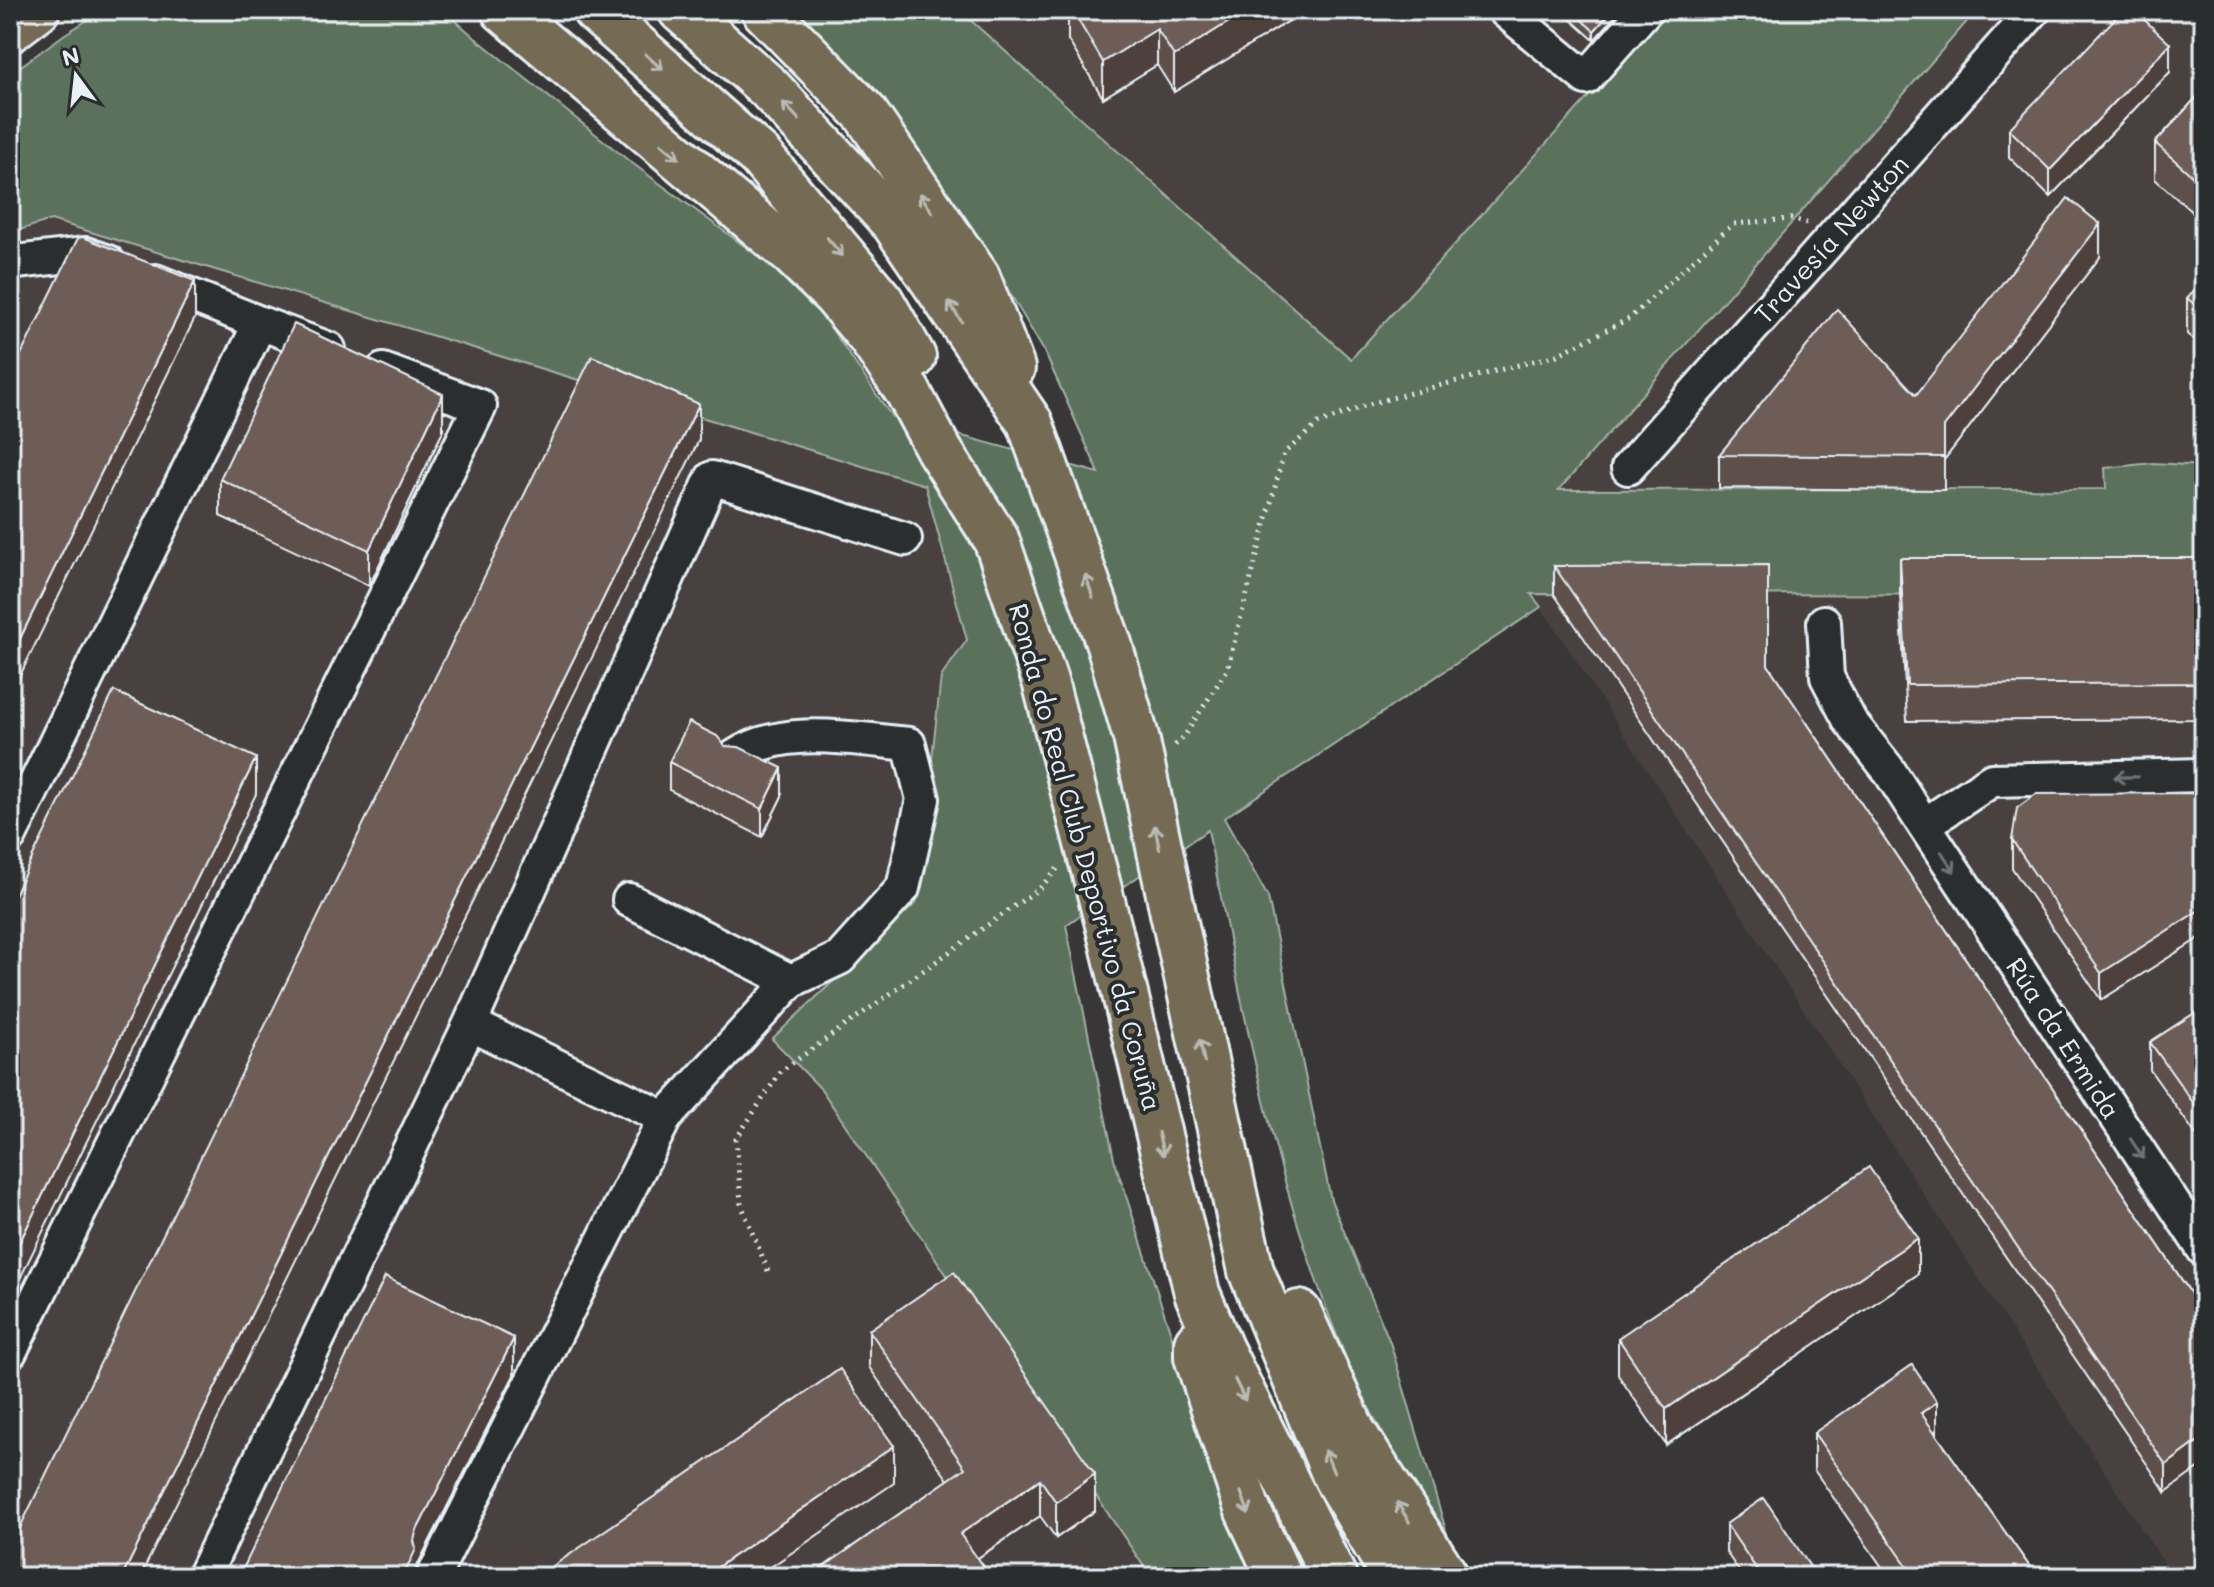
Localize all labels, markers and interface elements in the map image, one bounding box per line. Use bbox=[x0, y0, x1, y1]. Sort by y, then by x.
north arrow bbox=[36, 36, 116, 116]
text: N bbox=[59, 40, 83, 72]
one-way arrow bbox=[643, 52, 663, 70]
one-way arrow bbox=[782, 102, 801, 122]
one-way arrow bbox=[659, 142, 679, 160]
street label: Travesía Newton bbox=[1746, 148, 1916, 330]
one-way arrow bbox=[918, 192, 934, 214]
one-way arrow bbox=[826, 236, 844, 256]
one-way arrow bbox=[947, 302, 963, 324]
one-way arrow bbox=[1081, 574, 1096, 599]
street label: Ronda do Real Club Deportivo da Coruña bbox=[1002, 600, 1170, 1114]
one-way arrow bbox=[2113, 769, 2140, 785]
one-way arrow bbox=[1149, 825, 1164, 850]
one-way arrow bbox=[1940, 850, 1956, 873]
street label: Rúa da Ermida bbox=[1999, 951, 2129, 1125]
one-way arrow bbox=[1194, 1039, 1209, 1064]
one-way arrow bbox=[1155, 1131, 1170, 1156]
one-way arrow bbox=[2130, 1137, 2146, 1160]
one-way arrow bbox=[1233, 1377, 1248, 1401]
one-way arrow bbox=[1320, 1449, 1335, 1474]
one-way arrow bbox=[1239, 1490, 1254, 1515]
one-way arrow bbox=[1395, 1501, 1411, 1524]

